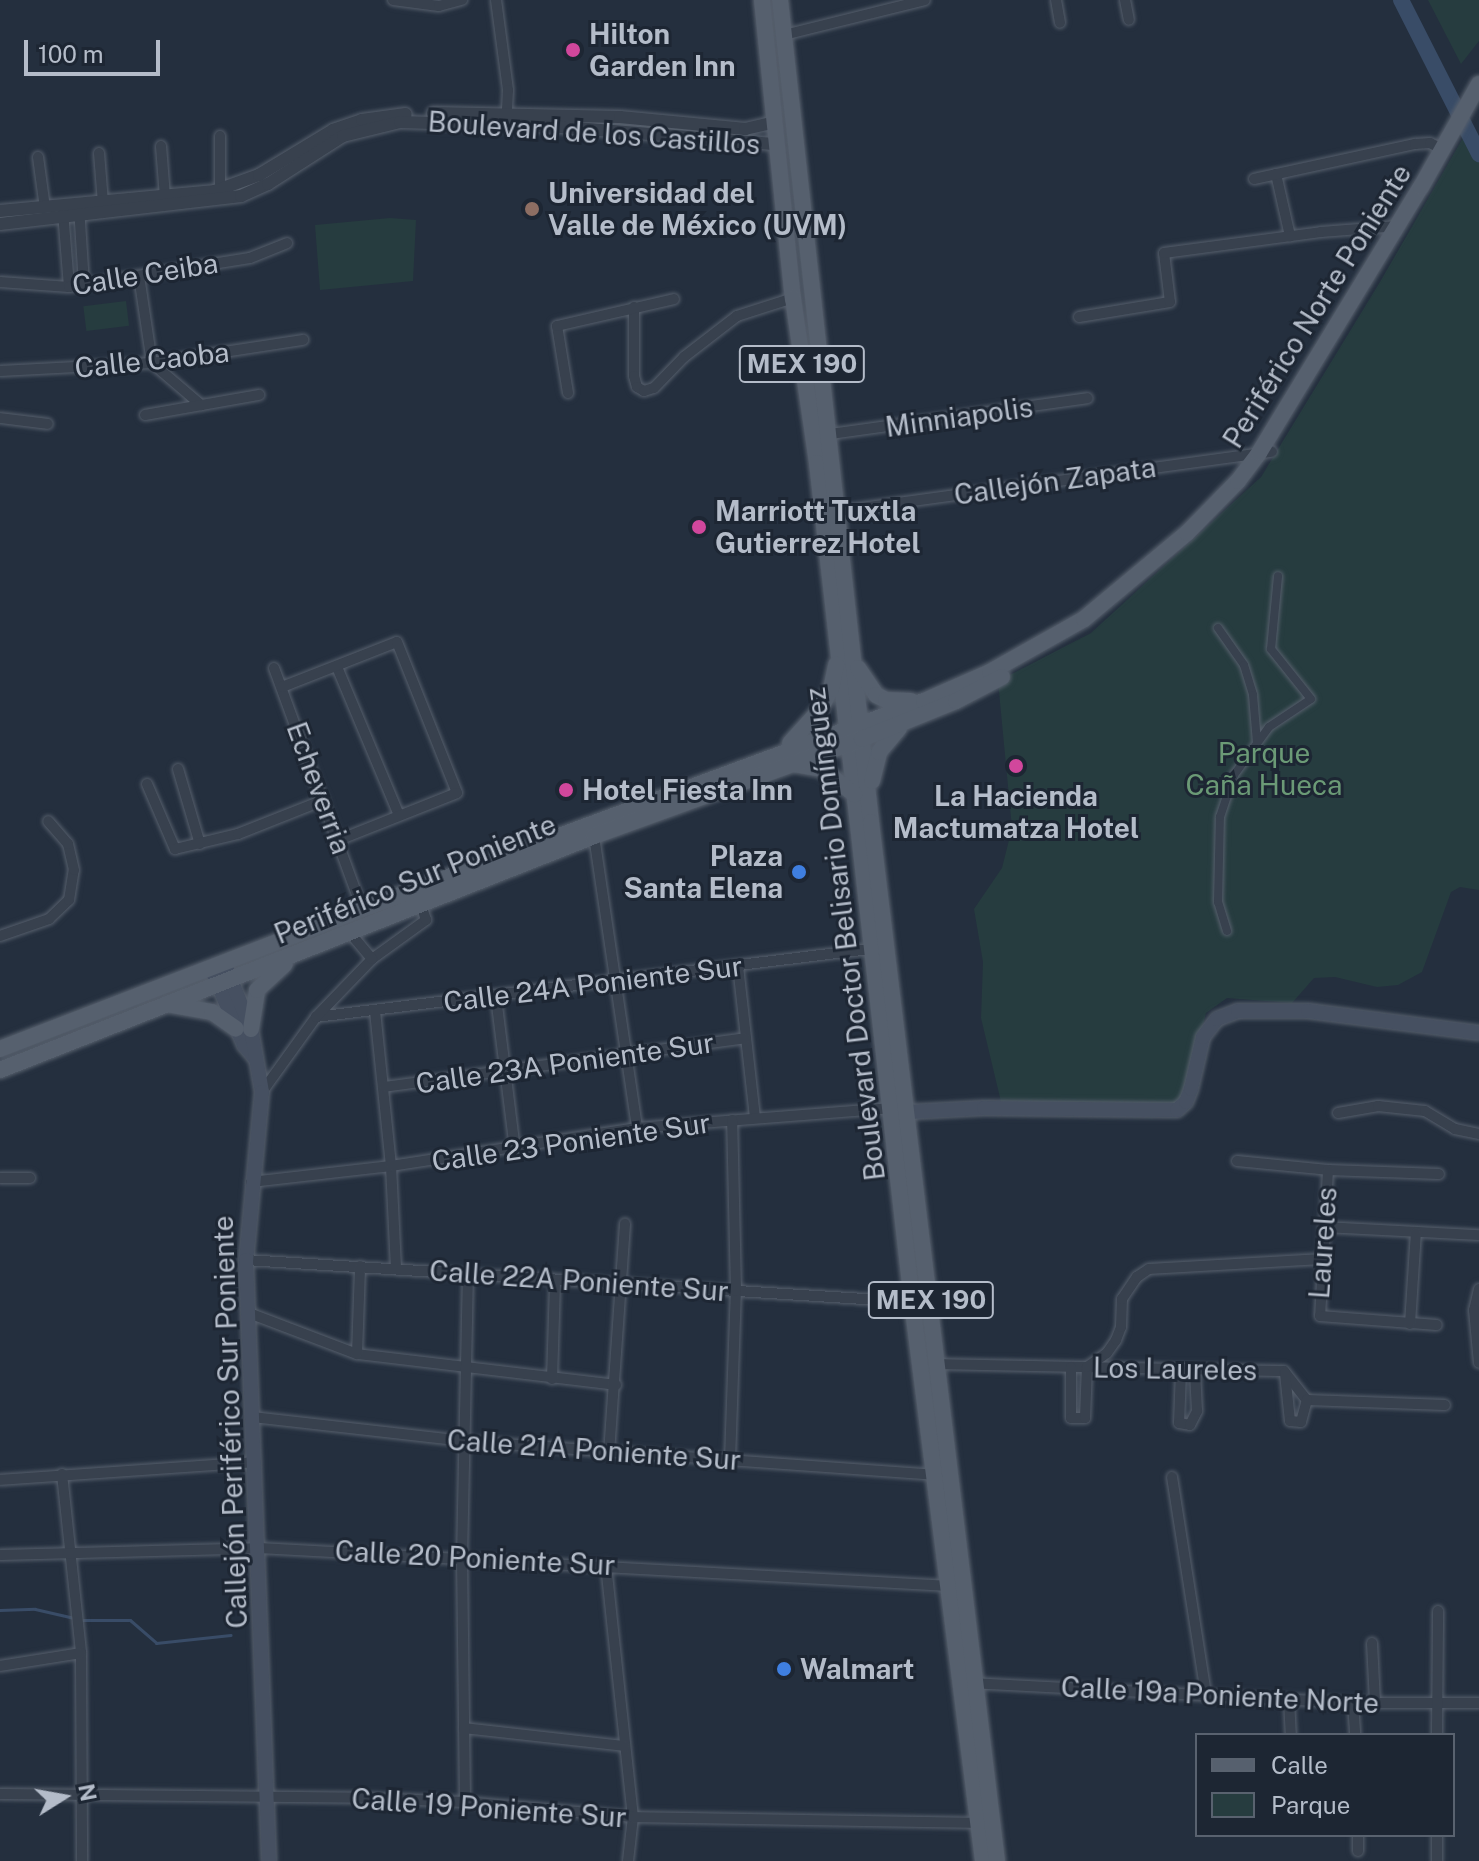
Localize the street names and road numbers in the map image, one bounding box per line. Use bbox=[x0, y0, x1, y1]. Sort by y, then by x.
street label: Boulevard de los Castillos bbox=[426, 105, 762, 161]
street label: Periférico Norte Poniente bbox=[1216, 158, 1418, 454]
street label: Calle Ceiba bbox=[70, 246, 220, 302]
street label: Calle Caoba bbox=[73, 335, 231, 385]
road number: MEX 190 bbox=[738, 342, 866, 386]
street label: Minniapolis bbox=[883, 390, 1035, 444]
street label: Callejón Zapata bbox=[952, 450, 1158, 512]
street label: Boulevard Doctor Belisario Domínguez bbox=[798, 685, 892, 1183]
street label: Echeverria bbox=[280, 717, 358, 859]
street label: Periférico Sur Poniente bbox=[269, 807, 561, 951]
street label: Calle 24A Poniente Sur bbox=[441, 949, 745, 1019]
street label: Calle 23A Poniente Sur bbox=[413, 1025, 717, 1101]
street label: Calle 23 Poniente Sur bbox=[429, 1106, 713, 1178]
street label: Laureles bbox=[1302, 1186, 1344, 1300]
street label: Callejón Periférico Sur Poniente bbox=[206, 1215, 254, 1629]
street label: Calle 22A Poniente Sur bbox=[428, 1254, 730, 1308]
road number: MEX 190 bbox=[867, 1278, 995, 1322]
street label: Los Laureles bbox=[1093, 1351, 1257, 1387]
street label: Calle 21A Poniente Sur bbox=[446, 1423, 742, 1477]
street label: Calle 20 Poniente Sur bbox=[334, 1534, 616, 1582]
street label: Calle 19a Poniente Norte bbox=[1060, 1670, 1380, 1720]
street label: Calle 19 Poniente Sur bbox=[350, 1782, 628, 1834]

